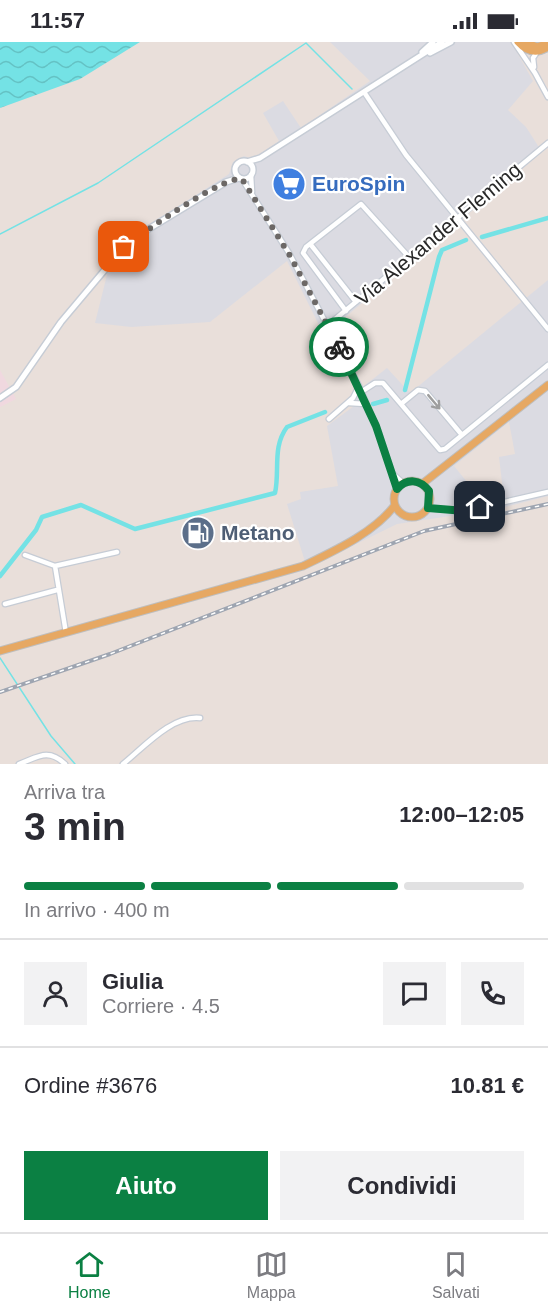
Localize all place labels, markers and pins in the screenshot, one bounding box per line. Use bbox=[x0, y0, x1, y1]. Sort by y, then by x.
supermarket icon: EuroSpin bbox=[271, 166, 307, 202]
place label: EuroSpin bbox=[312, 172, 405, 195]
pin bbox=[98, 221, 149, 272]
pin bbox=[454, 481, 505, 532]
fuel station icon: Metano bbox=[180, 515, 216, 551]
place label: Metano bbox=[221, 521, 295, 544]

